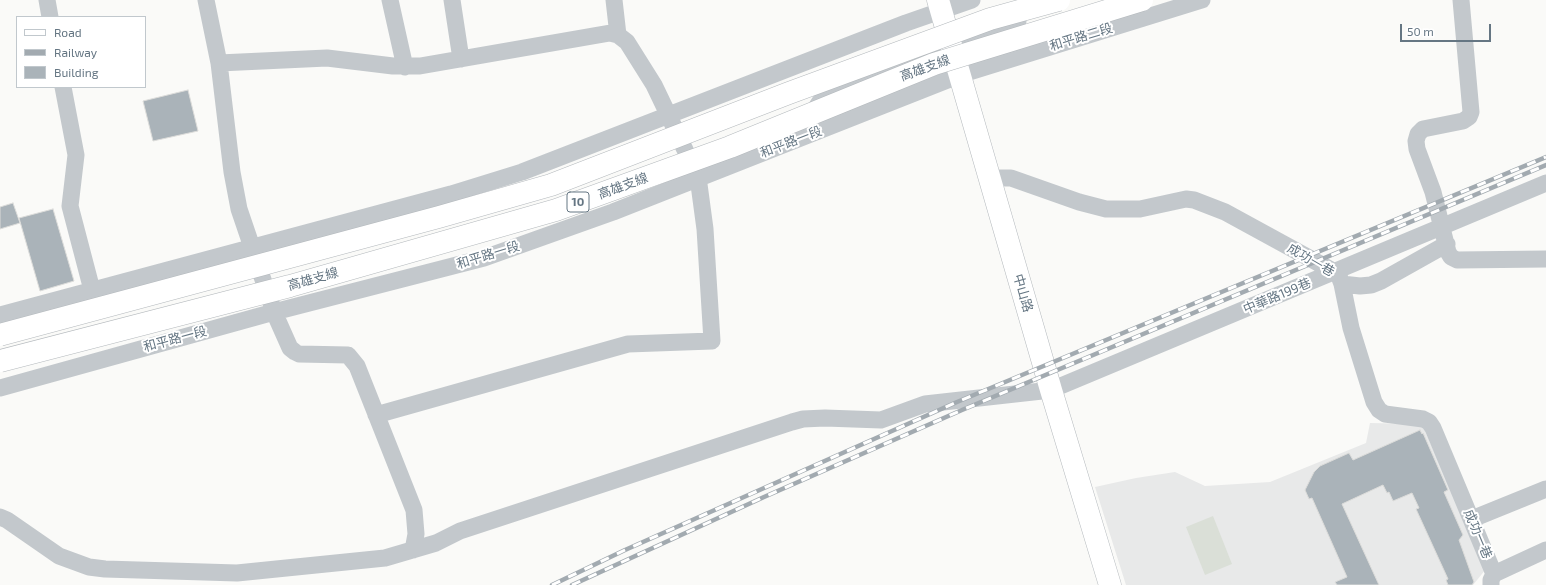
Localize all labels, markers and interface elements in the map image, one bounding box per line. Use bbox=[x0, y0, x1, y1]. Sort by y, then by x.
legend bbox=[16, 16, 146, 88]
scale bar bbox=[1402, 16, 1493, 42]
street label: 和平路二段 bbox=[1048, 20, 1114, 54]
text: 50 m bbox=[1407, 24, 1434, 38]
text: Road bbox=[54, 25, 82, 39]
text: Railway bbox=[54, 45, 97, 59]
street label: 高雄支線 bbox=[898, 52, 952, 84]
text: Building bbox=[54, 65, 98, 79]
street label: 和平路一段 bbox=[758, 123, 824, 161]
street label: 高雄支線 bbox=[596, 170, 650, 202]
road number: 10 bbox=[567, 192, 589, 212]
street label: 和平路一段 bbox=[455, 238, 521, 272]
street label: 成功一巷 bbox=[1285, 240, 1337, 280]
street label: 高雄支線 bbox=[286, 264, 340, 294]
street label: 中山路 bbox=[1010, 272, 1036, 314]
street label: 中華路199巷 bbox=[1241, 275, 1313, 317]
street label: 和平路一段 bbox=[142, 323, 208, 355]
street label: 成功一巷 bbox=[1461, 507, 1495, 561]

